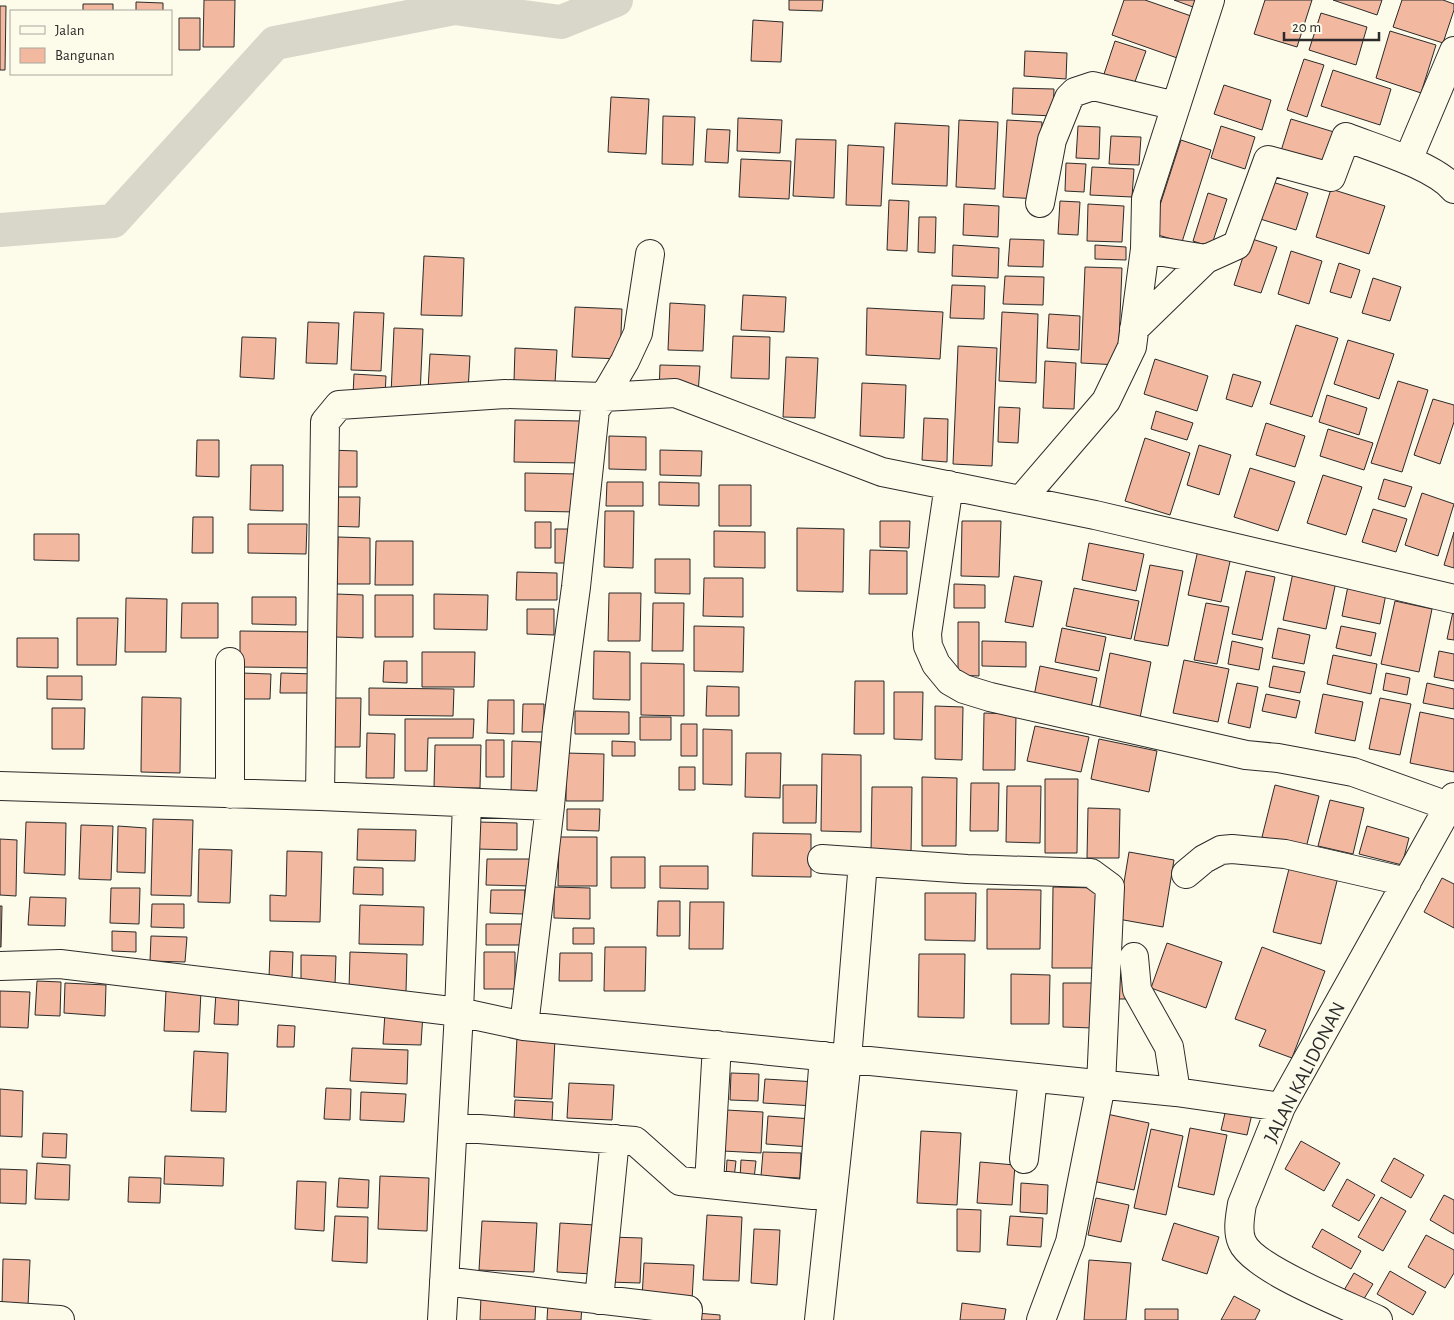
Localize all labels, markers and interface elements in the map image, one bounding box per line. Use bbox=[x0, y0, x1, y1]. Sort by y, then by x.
legend bbox=[10, 10, 172, 75]
scale bar bbox=[1284, 10, 1379, 42]
text: 20 m bbox=[1292, 20, 1321, 35]
text: Jalan bbox=[55, 23, 85, 38]
text: Bangunan bbox=[55, 48, 115, 63]
street label: JALAN KALIDONAN bbox=[1261, 999, 1349, 1146]

